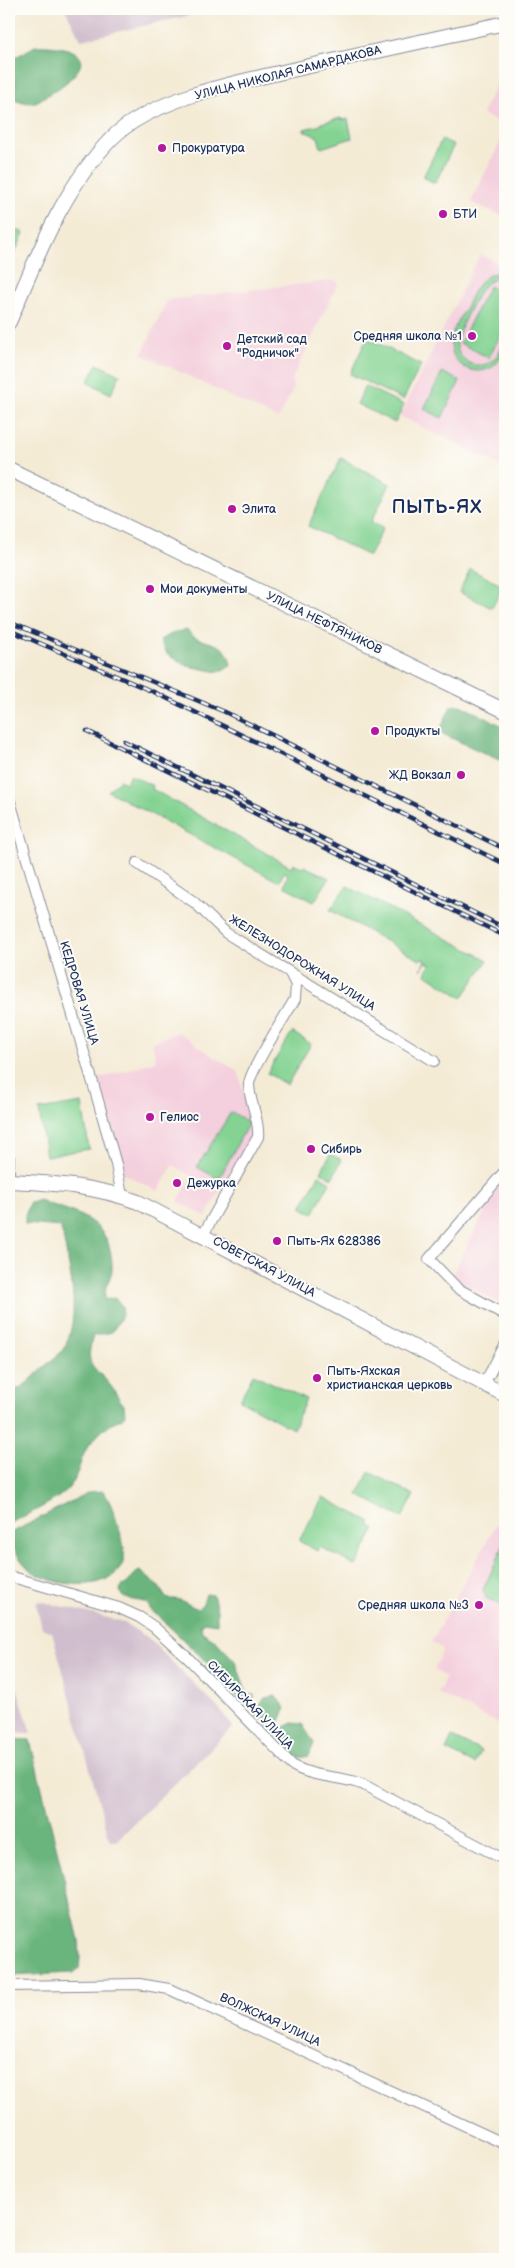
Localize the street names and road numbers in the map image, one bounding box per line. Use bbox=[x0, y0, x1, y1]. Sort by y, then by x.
street label: УЛИЦА НИКОЛАЯ САМАРДАКОВА bbox=[193, 42, 383, 103]
street label: УЛИЦА НЕФТЯНИКОВ bbox=[264, 588, 385, 658]
street label: ЖЕЛЕЗНОДОРОЖНАЯ УЛИЦА bbox=[226, 912, 379, 1015]
street label: КЕДРОВАЯ УЛИЦА bbox=[56, 939, 102, 1047]
street label: СОВЕТСКАЯ УЛИЦА bbox=[210, 1234, 319, 1301]
street label: СИБИРСКАЯ УЛИЦА bbox=[204, 1658, 297, 1753]
street label: ВОЛЖСКАЯ УЛИЦА bbox=[217, 1990, 323, 2050]

